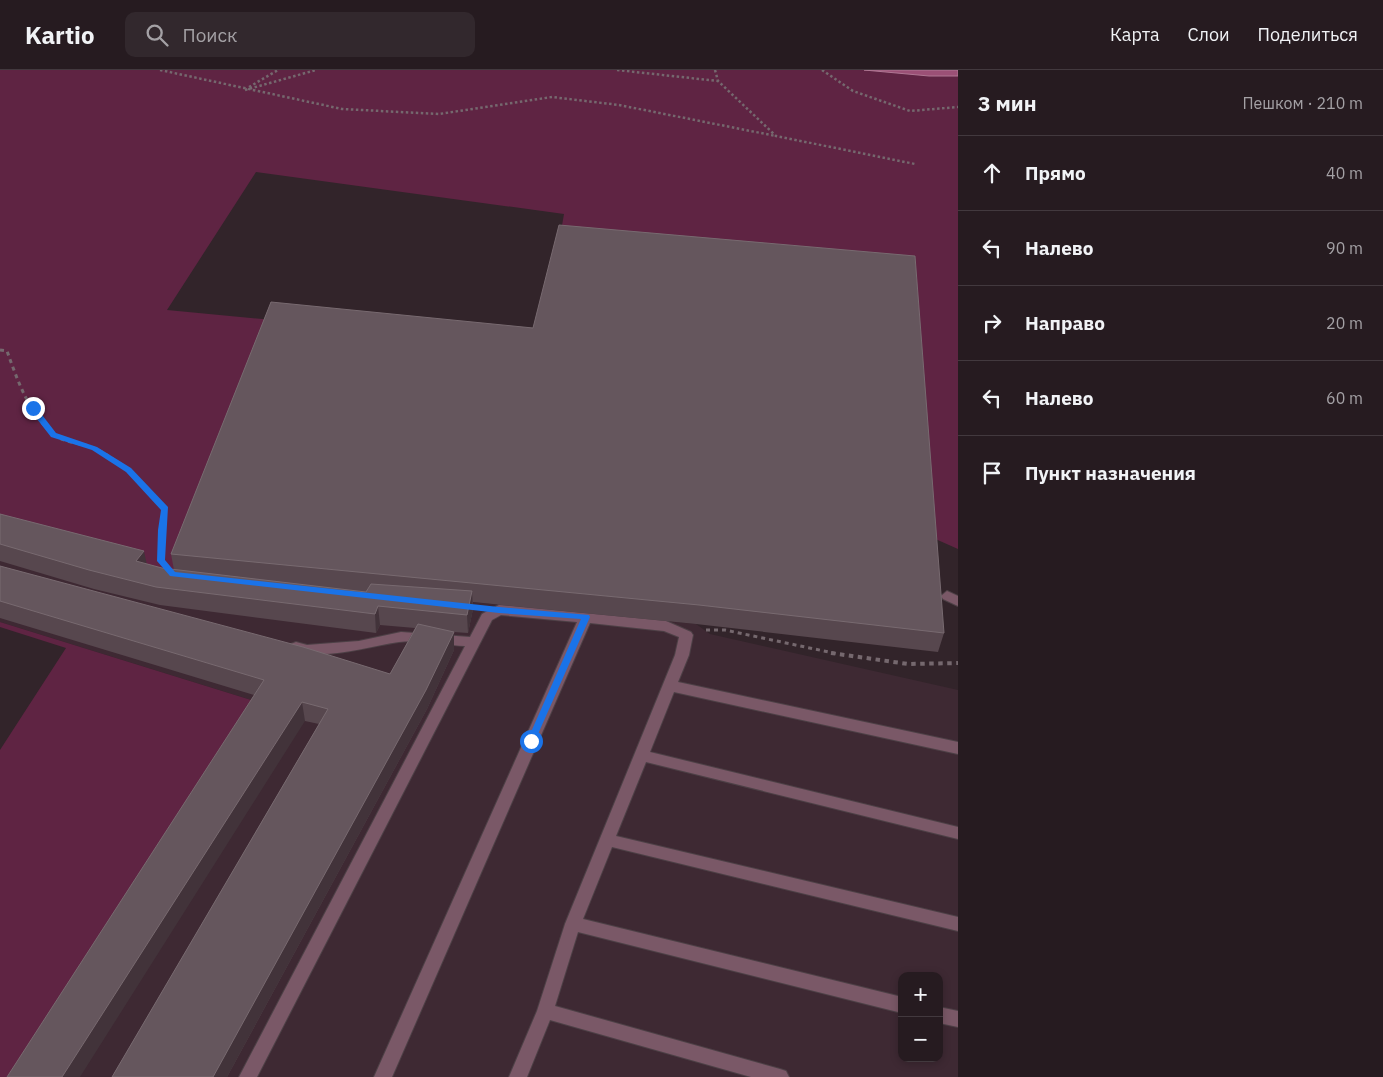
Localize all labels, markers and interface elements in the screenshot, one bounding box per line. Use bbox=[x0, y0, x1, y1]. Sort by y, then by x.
search box bbox=[125, 12, 475, 57]
text: Kartio bbox=[25, 19, 95, 51]
icon: search bbox=[143, 21, 171, 49]
text: Поиск bbox=[183, 23, 238, 47]
text: Карта bbox=[1110, 23, 1160, 46]
text: Слои bbox=[1188, 23, 1230, 46]
text: Поделиться bbox=[1258, 23, 1358, 46]
text: 3 мин bbox=[978, 89, 1037, 117]
text: Пешком · 210 m bbox=[1242, 93, 1363, 113]
icon: ahead bbox=[978, 159, 1006, 187]
text: Прямо bbox=[1025, 161, 1086, 185]
text: 40 m bbox=[1326, 163, 1363, 183]
icon: left bbox=[978, 234, 1006, 262]
text: Налево bbox=[1025, 236, 1094, 260]
text: 90 m bbox=[1326, 238, 1363, 258]
icon: right bbox=[978, 309, 1006, 337]
text: Направо bbox=[1025, 311, 1105, 335]
text: 20 m bbox=[1326, 313, 1363, 333]
icon: left bbox=[978, 384, 1006, 412]
text: Налево bbox=[1025, 386, 1094, 410]
text: 60 m bbox=[1326, 388, 1363, 408]
route end bbox=[22, 397, 45, 420]
icon: arrive bbox=[978, 459, 1006, 487]
text: Пункт назначения bbox=[1025, 461, 1196, 485]
route start bbox=[520, 730, 543, 753]
map controls bbox=[898, 972, 943, 1062]
button: + bbox=[898, 972, 943, 1017]
button: − bbox=[898, 1017, 943, 1062]

